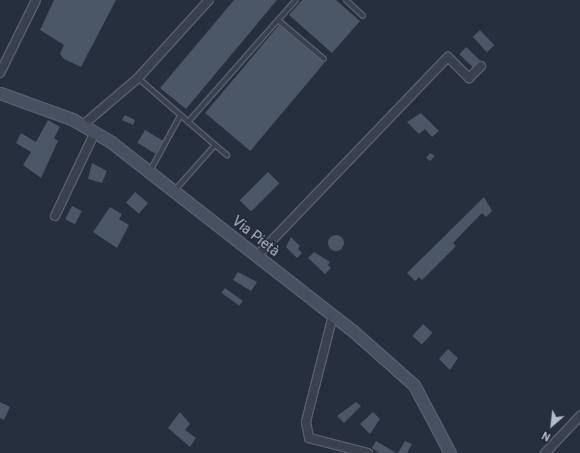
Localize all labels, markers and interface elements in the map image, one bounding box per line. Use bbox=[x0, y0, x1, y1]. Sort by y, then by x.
street label: Via Pietà bbox=[229, 212, 283, 260]
north arrow bbox=[532, 405, 572, 445]
text: N bbox=[540, 428, 553, 444]

